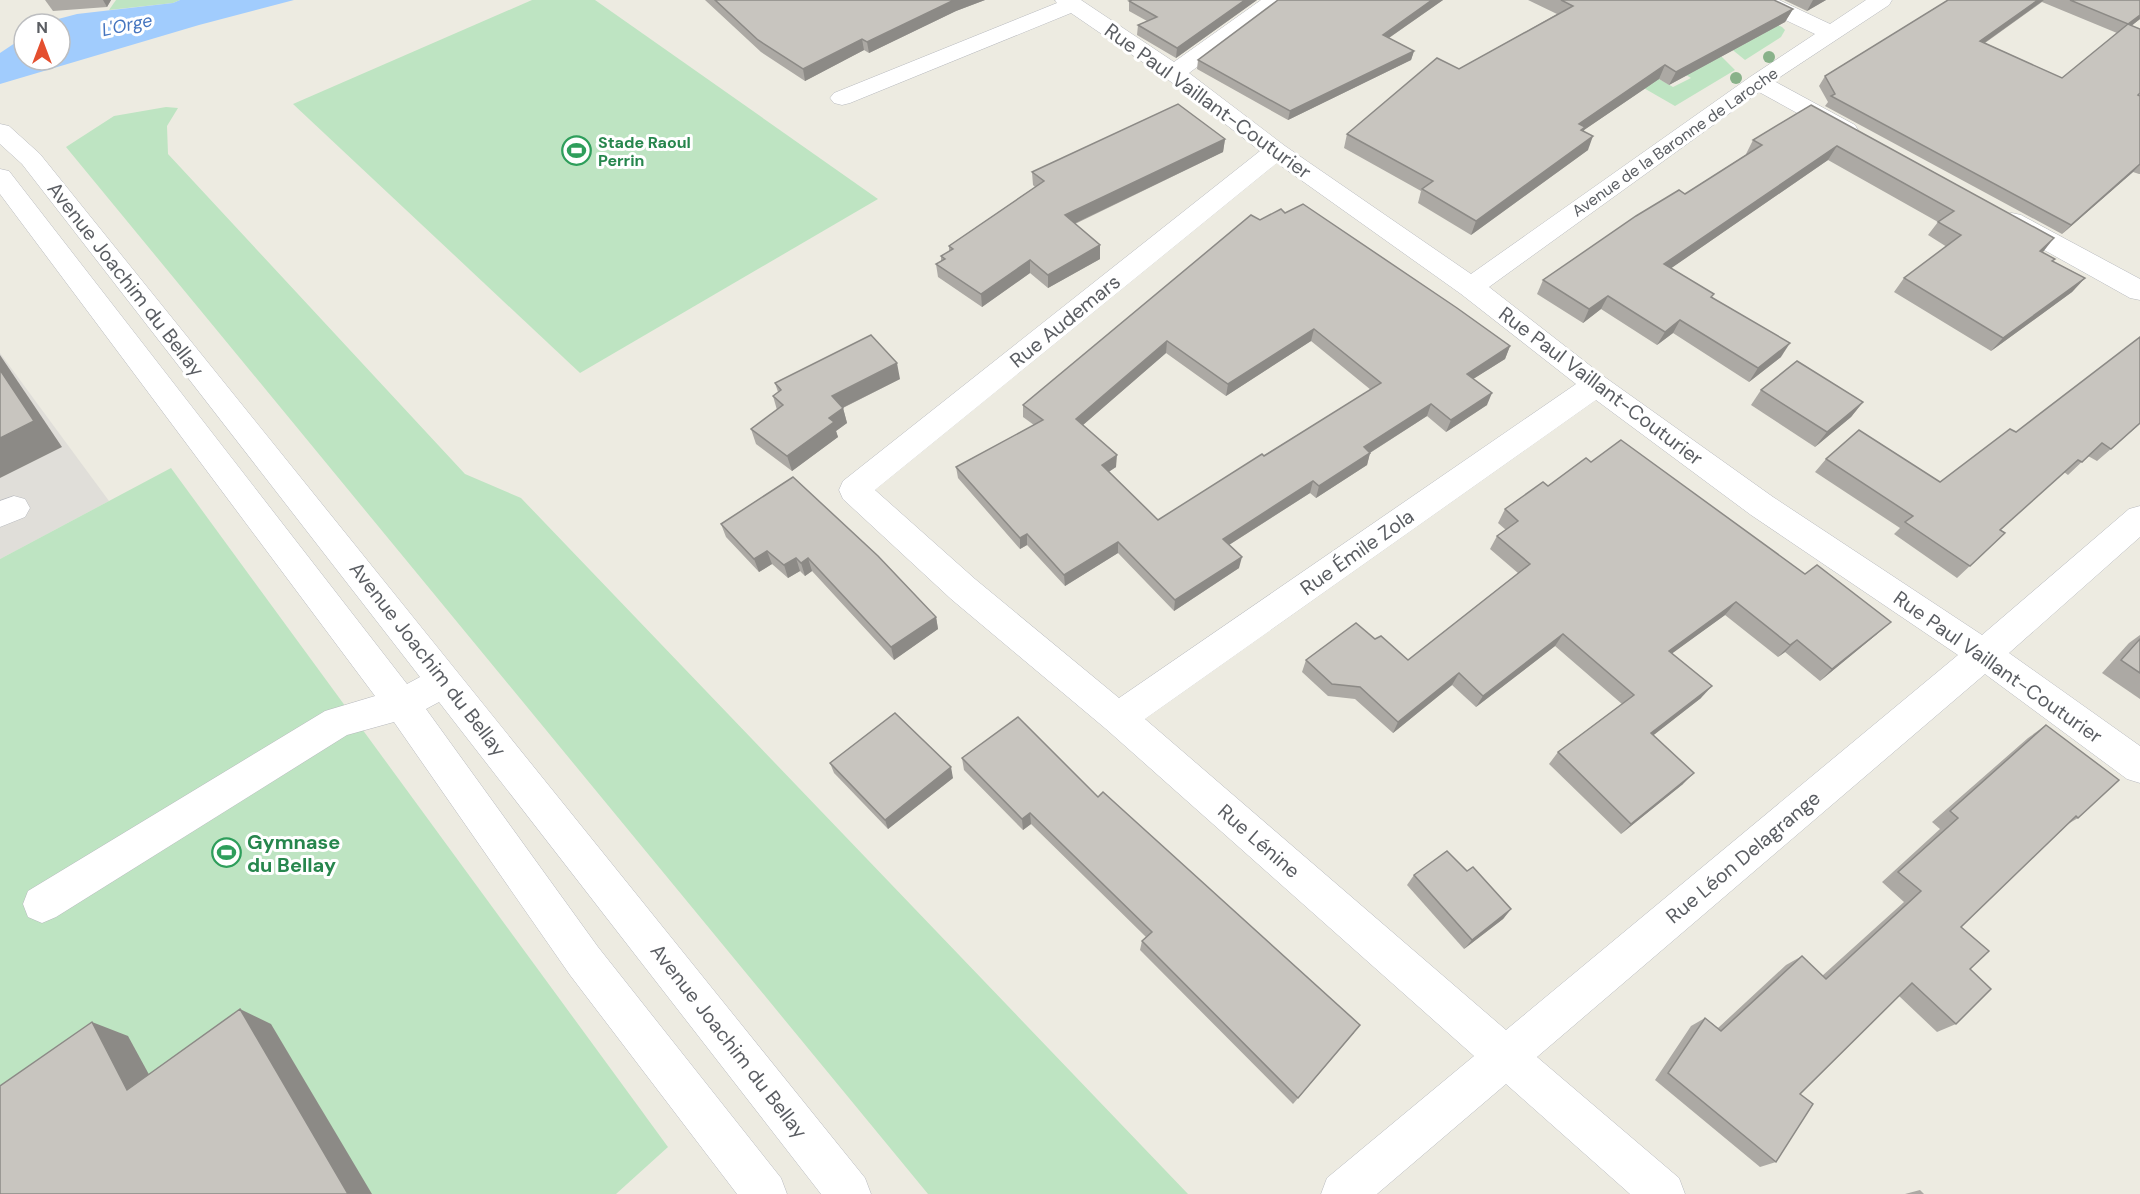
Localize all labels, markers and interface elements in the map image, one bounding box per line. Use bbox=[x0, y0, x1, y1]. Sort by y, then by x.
water label: L'Orge bbox=[99, 8, 155, 42]
north arrow bbox=[12, 12, 72, 72]
text: N bbox=[36, 17, 48, 38]
street label: Rue Paul Vaillant-Couturier bbox=[1100, 17, 1316, 185]
street label: Avenue de la Baronne de Laroche bbox=[1568, 63, 1782, 221]
place label: Stade Raoul Perrin bbox=[598, 132, 691, 171]
sports icon: Stade Raoul Perrin bbox=[561, 135, 593, 167]
street label: Avenue Joachim du Bellay bbox=[42, 176, 210, 382]
street label: Rue Audemars bbox=[1005, 269, 1125, 373]
street label: Rue Paul Vaillant-Couturier bbox=[1494, 301, 1708, 471]
street label: Rue Émile Zola bbox=[1295, 503, 1419, 601]
street label: Avenue Joachim du Bellay bbox=[344, 556, 512, 762]
street label: Rue Paul Vaillant-Couturier bbox=[1889, 585, 2107, 749]
street label: Rue Léon Delagrange bbox=[1660, 785, 1826, 929]
street label: Rue Lénine bbox=[1212, 798, 1306, 884]
place label: Gymnase du Bellay bbox=[247, 829, 340, 878]
sports icon: Gymnase du Bellay bbox=[210, 837, 242, 869]
street label: Avenue Joachim du Bellay bbox=[645, 938, 813, 1144]

